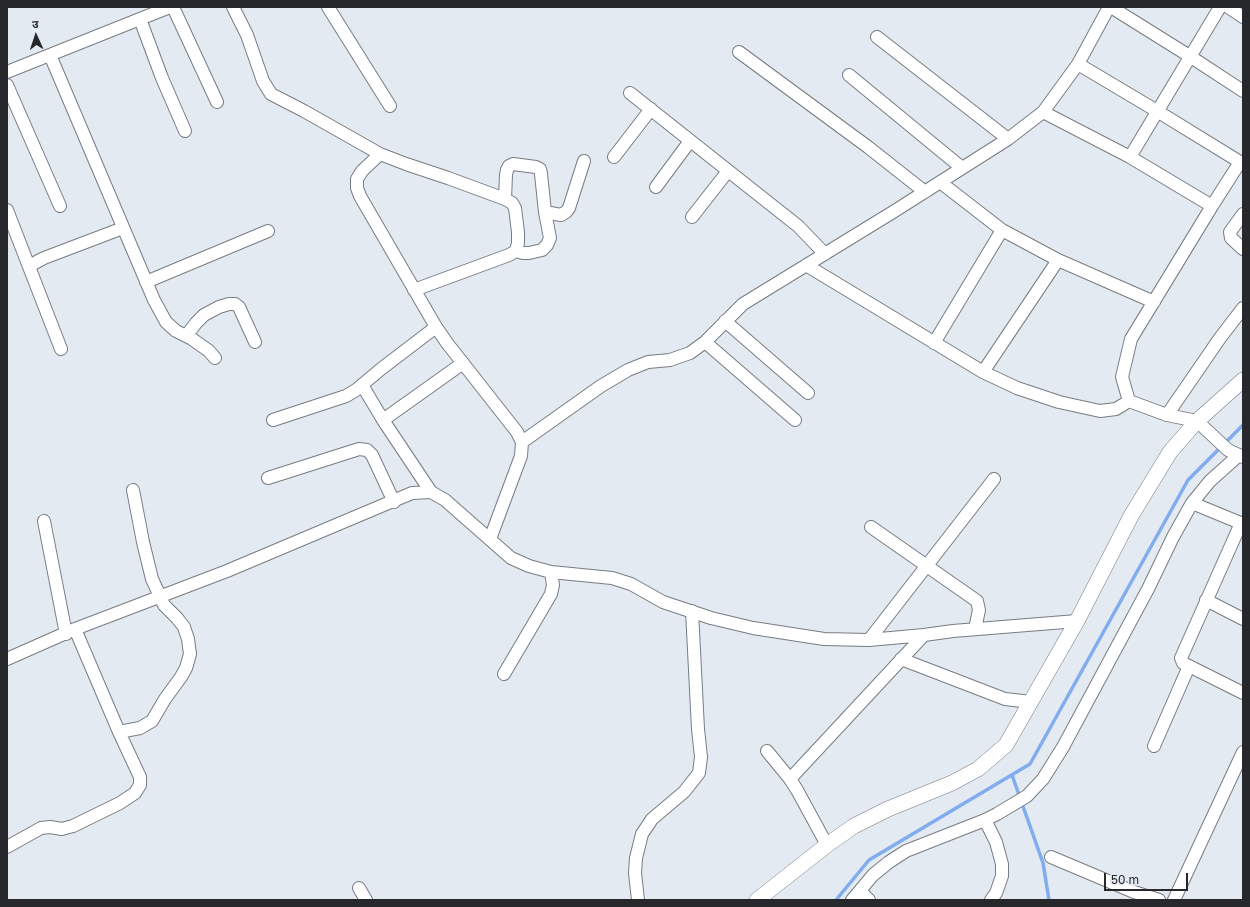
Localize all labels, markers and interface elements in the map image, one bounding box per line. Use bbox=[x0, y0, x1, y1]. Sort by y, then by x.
north arrow bbox=[16, 16, 56, 56]
text: उ bbox=[32, 17, 39, 30]
scale bar bbox=[1106, 865, 1190, 891]
text: 50 m bbox=[1111, 872, 1139, 887]

